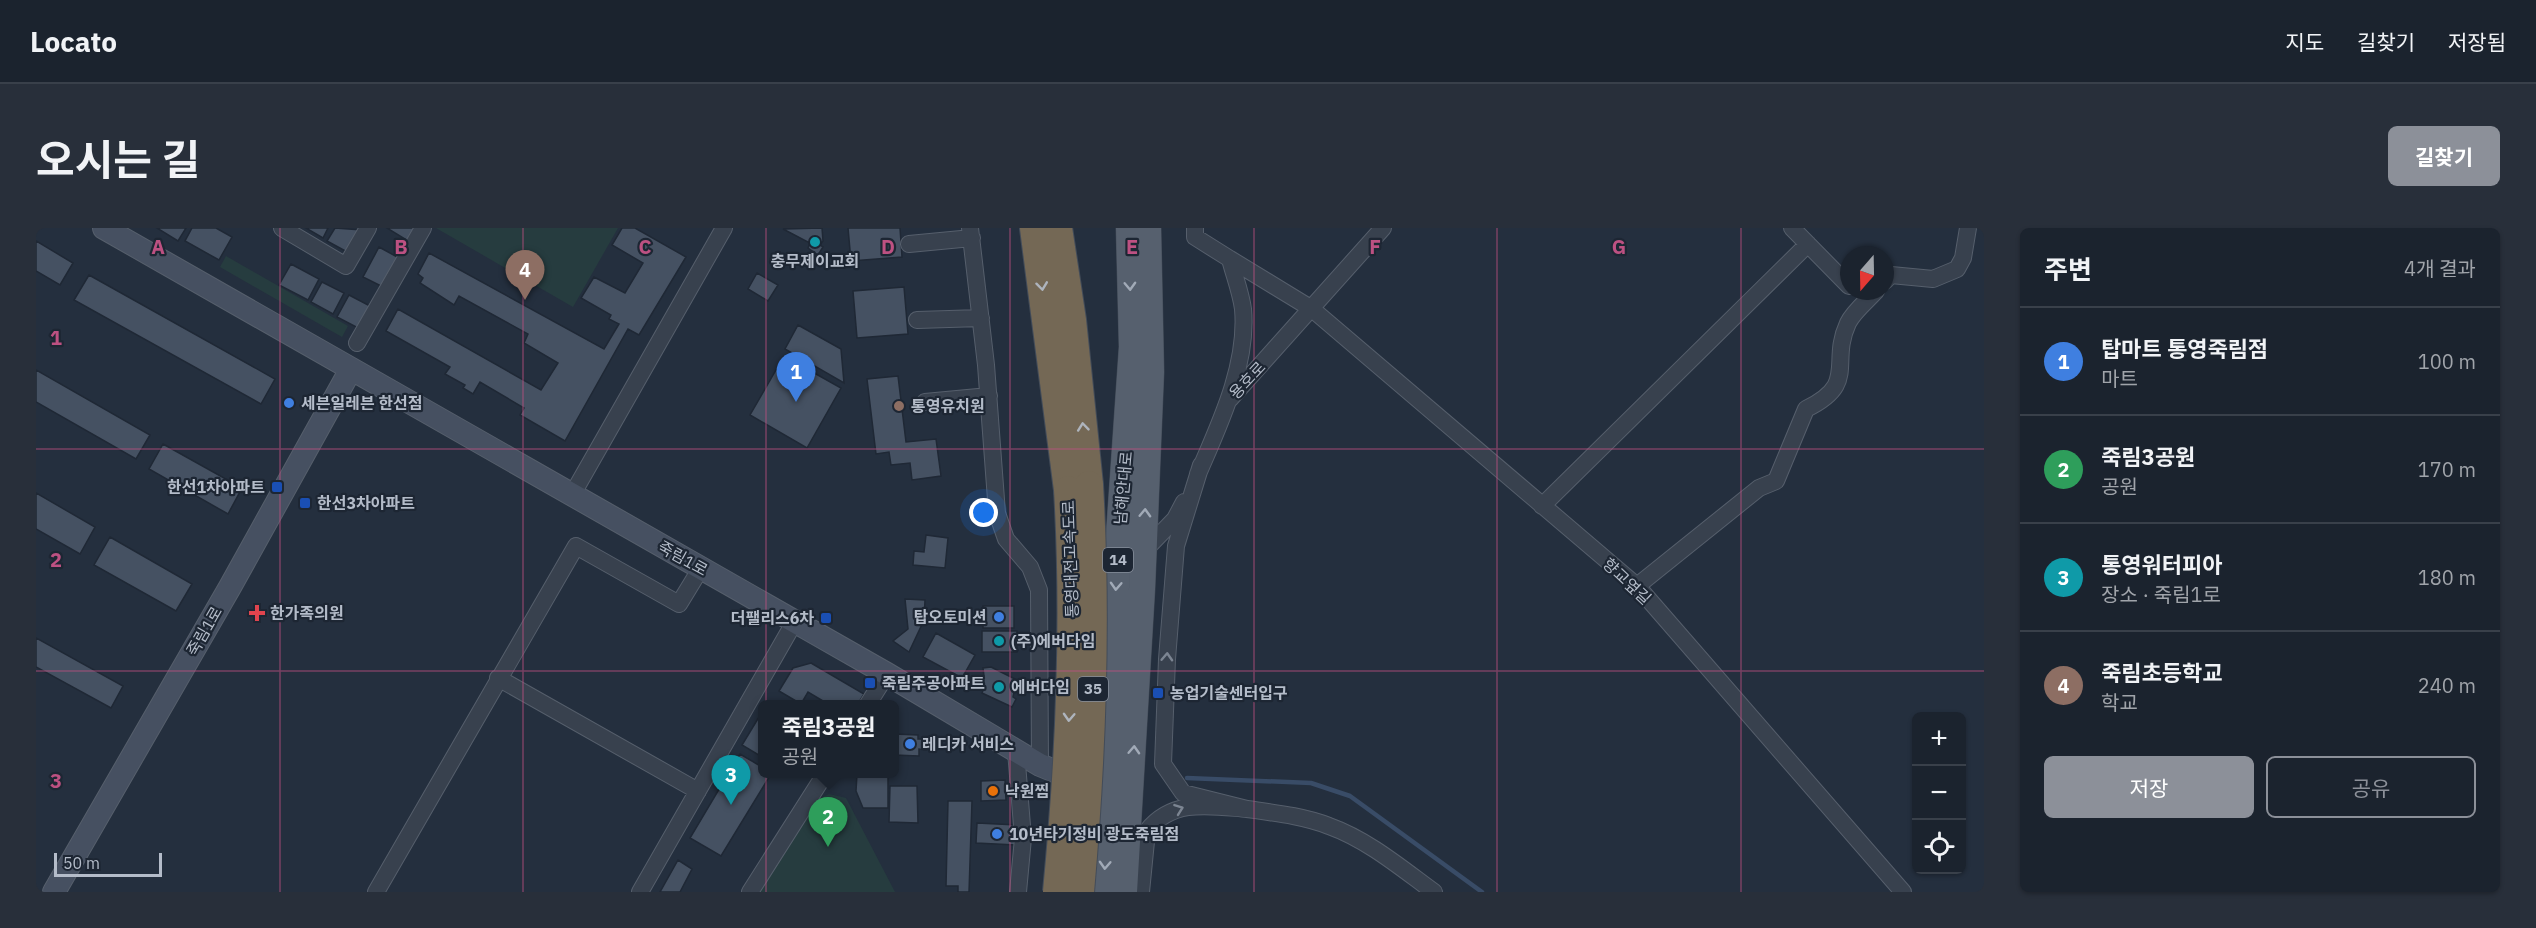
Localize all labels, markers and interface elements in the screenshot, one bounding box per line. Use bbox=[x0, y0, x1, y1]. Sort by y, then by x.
text: Locato bbox=[30, 23, 117, 60]
text: 지도 bbox=[2285, 28, 2324, 56]
text: 길찾기 bbox=[2357, 28, 2415, 56]
text: 저장됨 bbox=[2448, 28, 2506, 56]
button: 길찾기 bbox=[2388, 126, 2500, 186]
text: 오시는 길 bbox=[36, 132, 200, 187]
text: A bbox=[151, 233, 165, 260]
text: B bbox=[394, 233, 408, 260]
text: C bbox=[638, 233, 652, 260]
text: D bbox=[881, 233, 895, 260]
text: E bbox=[1126, 233, 1138, 260]
text: F bbox=[1369, 233, 1381, 260]
text: G bbox=[1612, 233, 1626, 260]
marker: 충무제이교회 bbox=[808, 235, 822, 249]
north arrow bbox=[1840, 246, 1894, 300]
pin: 4 bbox=[506, 250, 544, 300]
place label: 충무제이교회 bbox=[771, 251, 859, 271]
text: 주변 bbox=[2044, 252, 2092, 286]
text: 4개 결과 bbox=[2404, 255, 2476, 282]
one-way arrow bbox=[1035, 281, 1048, 291]
one-way arrow bbox=[1124, 282, 1137, 291]
text: 1 bbox=[50, 324, 62, 351]
text: 탑마트 통영죽림점 bbox=[2101, 334, 2268, 363]
text: 1 bbox=[2058, 348, 2070, 375]
text: 100 m bbox=[2418, 348, 2476, 375]
pin: 1 bbox=[776, 352, 816, 402]
street label: 용호로 bbox=[1225, 357, 1270, 403]
text: 마트 bbox=[2101, 365, 2138, 392]
place label: 세븐일레븐 한선점 bbox=[301, 393, 423, 413]
marker: 세븐일레븐 한선점 bbox=[282, 396, 296, 410]
place label: 통영유치원 bbox=[911, 396, 985, 416]
marker: 통영유치원 bbox=[892, 399, 906, 413]
one-way arrow bbox=[1077, 422, 1090, 431]
text: 죽림3공원 bbox=[2101, 442, 2195, 471]
street label: 남해안대로 bbox=[1110, 450, 1136, 526]
text: 2 bbox=[2058, 456, 2070, 483]
text: 170 m bbox=[2418, 456, 2476, 483]
text: 공원 bbox=[2101, 473, 2138, 500]
place label: 한선1차아파트 bbox=[167, 477, 265, 497]
marker: 한선1차아파트 bbox=[270, 480, 284, 494]
place label: 한선3차아파트 bbox=[317, 493, 415, 513]
marker: 한선3차아파트 bbox=[298, 496, 312, 510]
your location bbox=[969, 498, 998, 527]
street label: 통영대전고속도로 bbox=[1058, 500, 1082, 618]
one-way arrow bbox=[1138, 509, 1151, 518]
street label: 죽림1로 bbox=[655, 536, 712, 580]
text: 2 bbox=[50, 546, 62, 573]
road number: 14 bbox=[1103, 548, 1133, 572]
text: 통영워터피아 bbox=[2101, 550, 2222, 579]
street label: 향교옆길 bbox=[1599, 554, 1655, 608]
text: 3 bbox=[2058, 564, 2070, 591]
text: 180 m bbox=[2418, 564, 2476, 591]
one-way arrow bbox=[1110, 581, 1123, 590]
text: 장소 · 죽림1로 bbox=[2101, 581, 2221, 608]
street label: 죽림1로 bbox=[182, 602, 226, 659]
place label: 한가족의원 bbox=[270, 603, 344, 623]
marker: 한가족의원 bbox=[248, 604, 266, 622]
place label: 탑오토미션 bbox=[913, 607, 987, 627]
place label: 더팰리스6차 bbox=[731, 608, 814, 628]
marker: 탑오토미션 bbox=[992, 610, 1006, 624]
marker: 더팰리스6차 bbox=[819, 611, 833, 625]
place label: (주)에버다임 bbox=[1011, 631, 1095, 651]
marker: (주)에버다임 bbox=[992, 634, 1006, 648]
one-way arrow bbox=[1161, 652, 1174, 661]
text: 죽림초등학교 bbox=[2101, 658, 2222, 687]
text: 4 bbox=[2058, 672, 2070, 699]
text: 240 m bbox=[2418, 672, 2476, 699]
place label: 죽림주공아파트 bbox=[882, 673, 985, 693]
marker: 죽림주공아파트 bbox=[863, 676, 877, 690]
place label: 에버다임 bbox=[1011, 677, 1070, 697]
road number: 35 bbox=[1078, 677, 1108, 701]
marker: 에버다임 bbox=[992, 680, 1006, 694]
place label: 농업기술센터입구 bbox=[1170, 683, 1288, 703]
marker: 농업기술센터입구 bbox=[1151, 686, 1165, 700]
text: 학교 bbox=[2101, 689, 2138, 716]
popup bbox=[758, 700, 899, 778]
text: 죽림3공원 bbox=[781, 712, 876, 741]
one-way arrow bbox=[1063, 712, 1076, 721]
map controls bbox=[1912, 712, 1966, 874]
button: + bbox=[1912, 712, 1966, 766]
place label: 레디카 서비스 bbox=[922, 734, 1014, 754]
marker: 레디카 서비스 bbox=[903, 737, 917, 751]
text: 공원 bbox=[781, 743, 818, 770]
one-way arrow bbox=[1127, 745, 1140, 754]
pin: 3 bbox=[712, 756, 750, 805]
button: 저장 bbox=[2044, 756, 2254, 818]
button: 공유 bbox=[2266, 756, 2476, 818]
button: − bbox=[1912, 766, 1966, 820]
text: 3 bbox=[50, 767, 62, 794]
place label: 낙원찜 bbox=[1005, 781, 1049, 801]
marker: 낙원찜 bbox=[986, 784, 1000, 798]
pin: 2 bbox=[808, 798, 848, 847]
one-way arrow bbox=[1173, 804, 1183, 817]
button: locate bbox=[1912, 820, 1966, 874]
place label: 10년타기정비 광도죽림점 bbox=[1009, 824, 1179, 844]
marker: 10년타기정비 광도죽림점 bbox=[990, 827, 1004, 841]
scale bar bbox=[54, 850, 162, 878]
text: 50 m bbox=[63, 853, 100, 873]
one-way arrow bbox=[1098, 860, 1111, 869]

